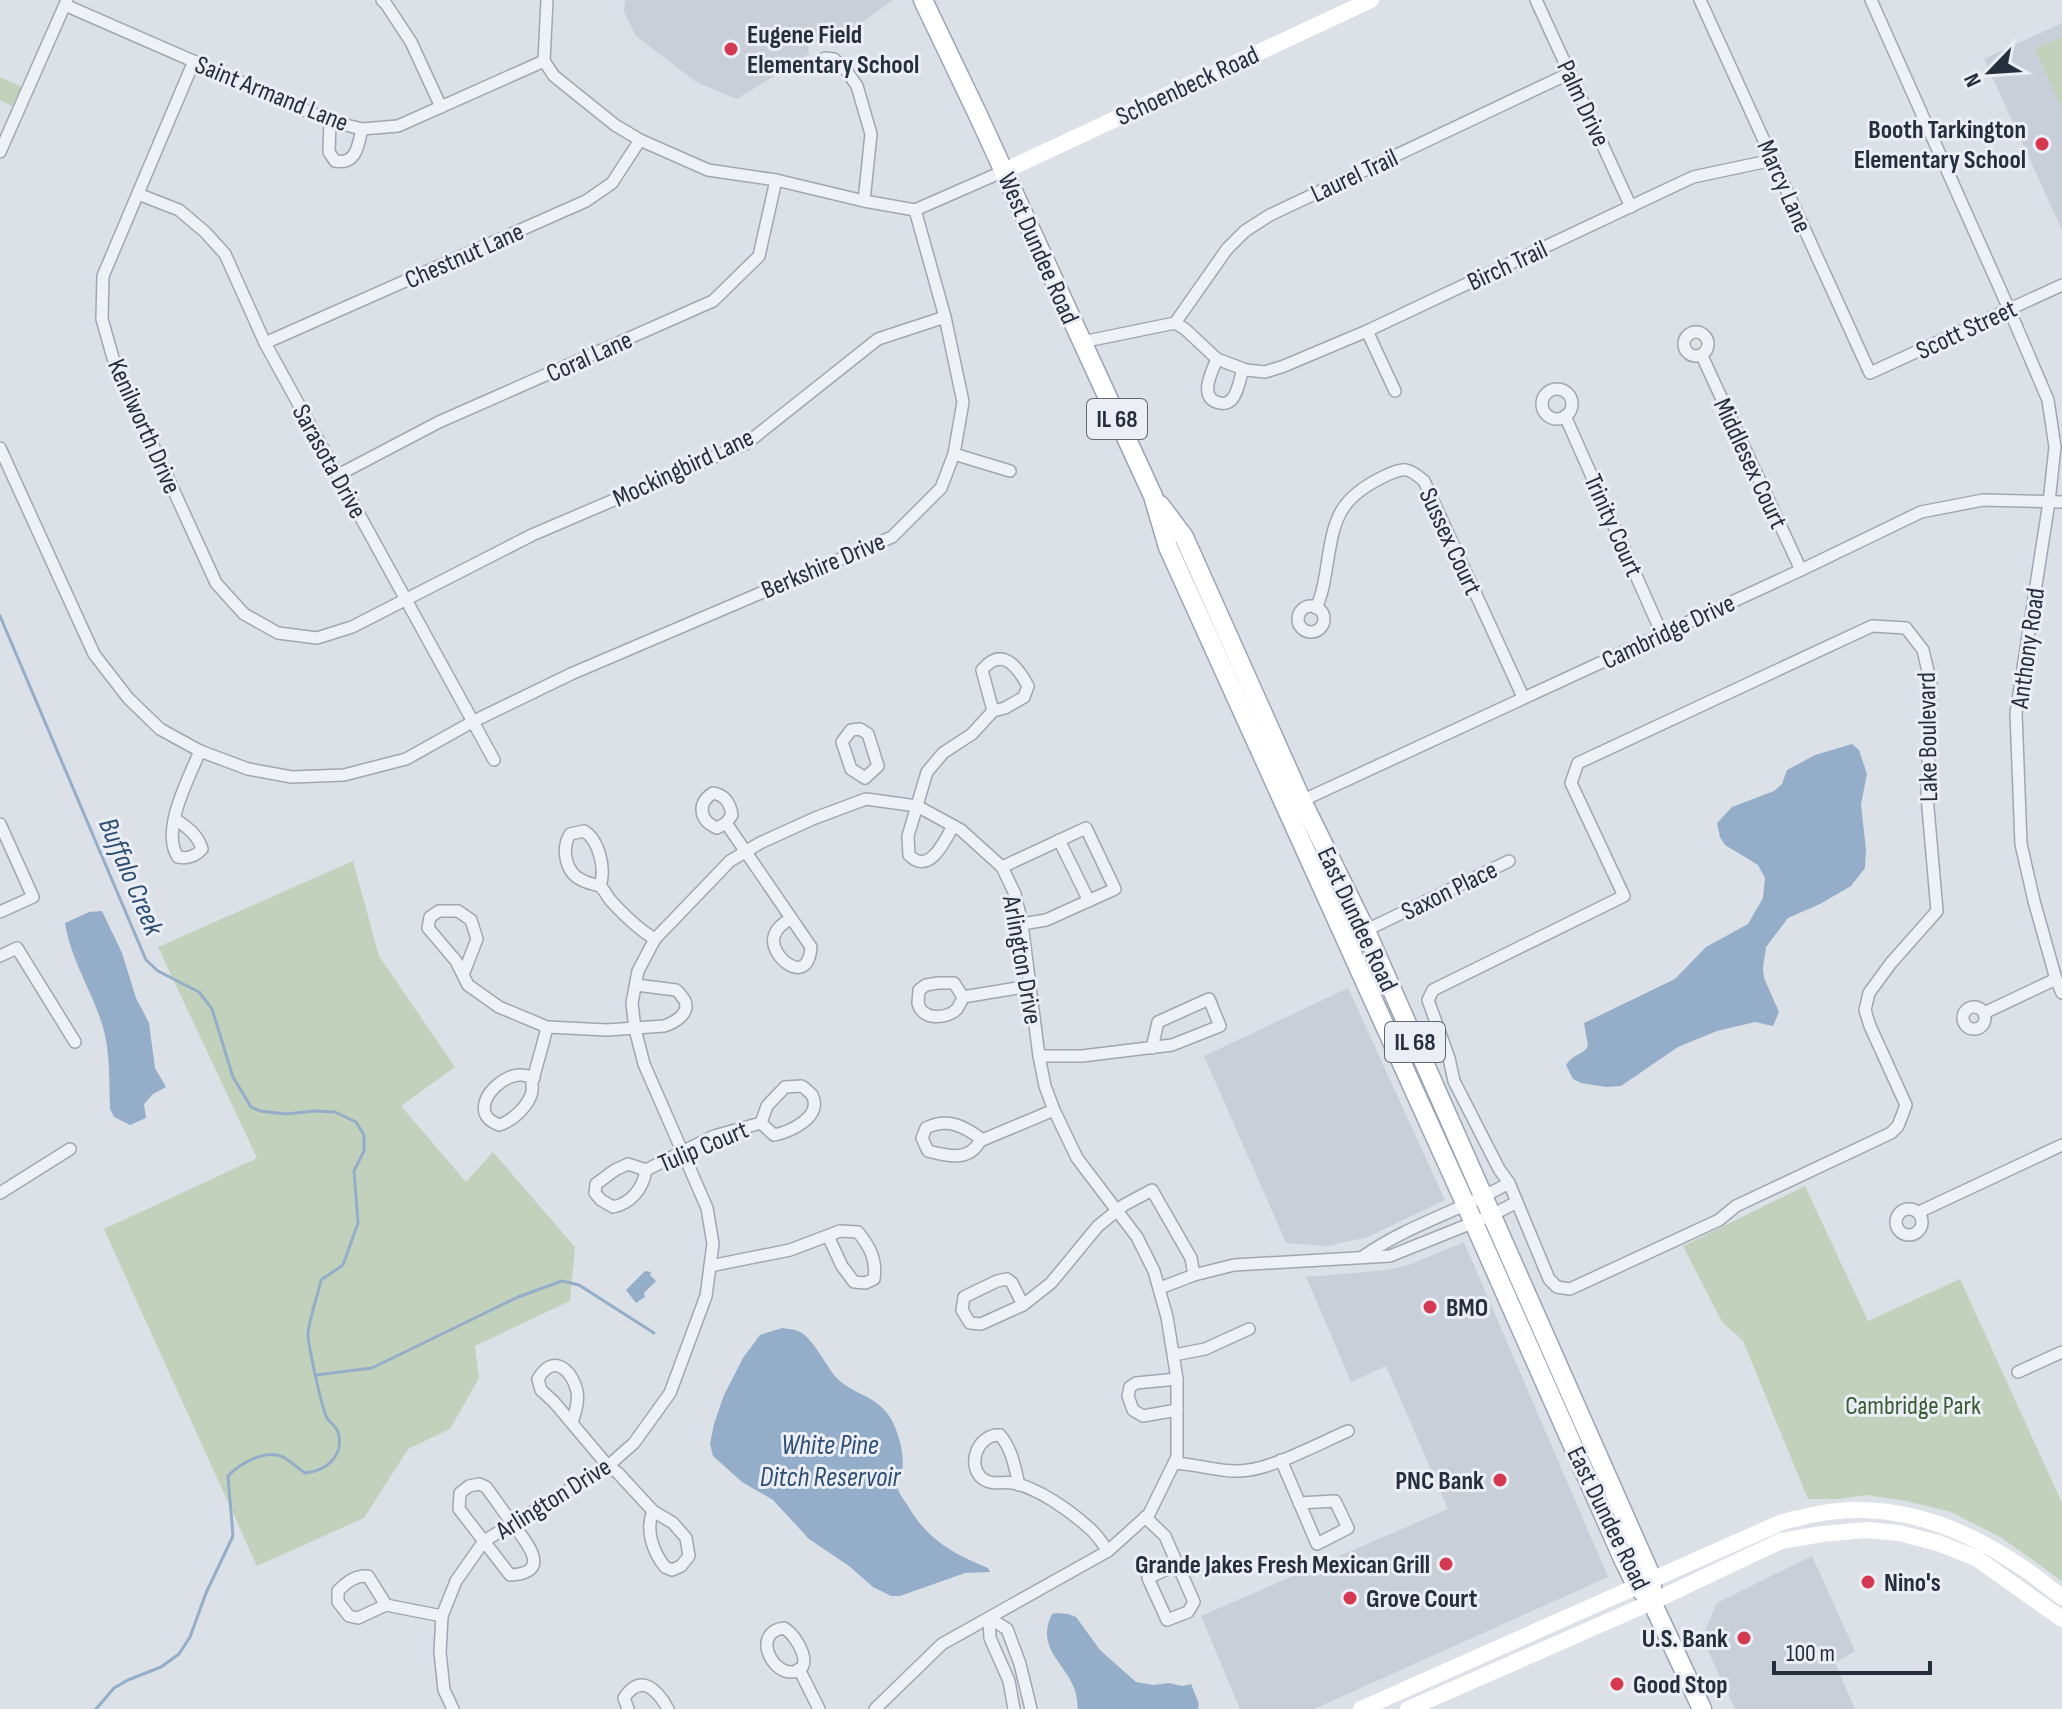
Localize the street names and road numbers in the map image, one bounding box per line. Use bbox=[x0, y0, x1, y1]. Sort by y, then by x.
street label: Schoenbeck Road bbox=[1111, 40, 1264, 133]
street label: Saint Armand Lane bbox=[190, 50, 353, 139]
street label: Palm Drive bbox=[1549, 56, 1616, 152]
street label: Marcy Lane bbox=[1750, 135, 1818, 238]
street label: Laurel Trail bbox=[1306, 143, 1403, 210]
street label: West Dundee Road bbox=[990, 168, 1085, 329]
street label: Chestnut Lane bbox=[400, 216, 529, 296]
street label: Birch Trail bbox=[1463, 234, 1552, 298]
street label: Scott Street bbox=[1912, 294, 2022, 367]
street label: Coral Lane bbox=[542, 325, 637, 390]
street label: Kenilworth Drive bbox=[100, 354, 187, 499]
street label: Middlesex Court bbox=[1706, 393, 1793, 534]
street label: Sarasota Drive bbox=[285, 399, 373, 524]
road number: IL 68 bbox=[1087, 399, 1147, 439]
street label: Mockingbird Lane bbox=[608, 422, 759, 514]
street label: Trinity Court bbox=[1576, 470, 1649, 582]
street label: Sussex Court bbox=[1411, 483, 1488, 600]
street label: Berkshire Drive bbox=[757, 526, 890, 606]
street label: Anthony Road bbox=[2005, 586, 2052, 711]
street label: Cambridge Drive bbox=[1597, 588, 1740, 677]
street label: Lake Boulevard bbox=[1912, 672, 1945, 802]
street label: East Dundee Road bbox=[1310, 843, 1404, 997]
street label: Saxon Place bbox=[1397, 855, 1503, 928]
street label: Arlington Drive bbox=[995, 893, 1048, 1027]
road number: IL 68 bbox=[1385, 1022, 1445, 1062]
street label: Tulip Court bbox=[654, 1115, 753, 1180]
street label: East Dundee Road bbox=[1560, 1442, 1656, 1595]
street label: Arlington Drive bbox=[490, 1452, 617, 1547]

